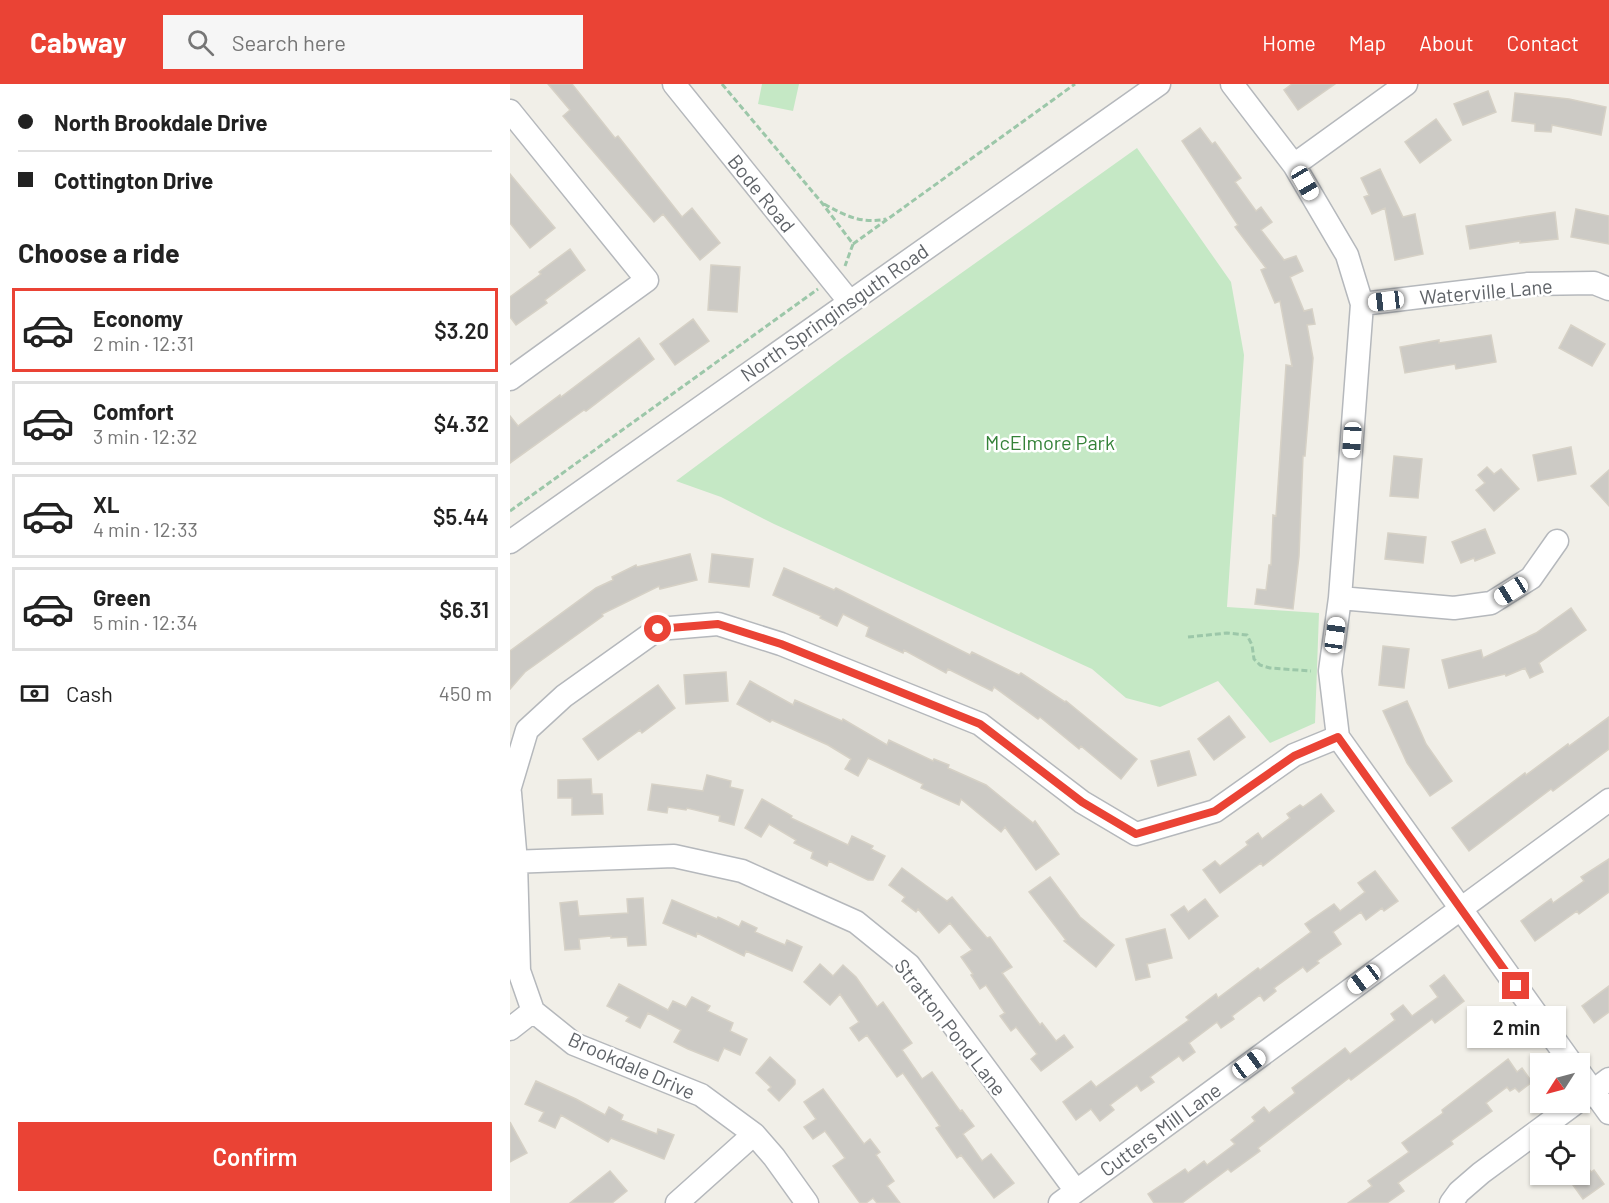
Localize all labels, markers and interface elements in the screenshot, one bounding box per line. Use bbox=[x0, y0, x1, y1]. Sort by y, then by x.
search box bbox=[163, 15, 583, 69]
text: Cabway bbox=[30, 25, 127, 59]
icon: search bbox=[184, 26, 217, 59]
text: Search here bbox=[232, 29, 346, 55]
text: Home bbox=[1262, 30, 1316, 55]
text: Map bbox=[1349, 30, 1386, 55]
text: About bbox=[1419, 30, 1474, 55]
text: Contact bbox=[1507, 30, 1579, 55]
text: North Brookdale Drive bbox=[54, 109, 267, 135]
street label: Bode Road bbox=[723, 149, 801, 237]
car bbox=[1288, 163, 1322, 203]
text: Cottington Drive bbox=[54, 167, 213, 193]
text: Choose a ride bbox=[18, 236, 180, 268]
street label: North Springinsguth Road bbox=[735, 238, 933, 386]
street label: Waterville Lane bbox=[1418, 273, 1554, 309]
car bbox=[1367, 290, 1405, 312]
icon: car bbox=[21, 303, 75, 357]
text: Economy bbox=[93, 305, 183, 331]
text: $3.20 bbox=[434, 317, 489, 343]
text: 2 min · 12:31 bbox=[93, 331, 194, 355]
icon: car bbox=[21, 396, 75, 450]
text: Comfort bbox=[93, 398, 174, 424]
text: $4.32 bbox=[434, 410, 489, 436]
car bbox=[1342, 421, 1362, 459]
text: 3 min · 12:32 bbox=[93, 424, 197, 448]
park label: McElmore Park bbox=[985, 430, 1115, 454]
icon: car bbox=[21, 489, 75, 543]
text: XL bbox=[93, 491, 119, 517]
text: $5.44 bbox=[433, 503, 489, 529]
text: 4 min · 12:33 bbox=[93, 517, 198, 541]
car bbox=[1491, 574, 1531, 608]
icon: car bbox=[21, 582, 75, 636]
text: Green bbox=[93, 584, 151, 610]
text: $6.31 bbox=[440, 596, 489, 622]
text: 5 min · 12:34 bbox=[93, 610, 198, 634]
route start bbox=[644, 615, 671, 642]
car bbox=[1324, 616, 1346, 654]
icon: cash bbox=[18, 677, 51, 710]
text: Cash bbox=[66, 680, 113, 706]
text: 450 m bbox=[439, 681, 492, 705]
street label: Stratton Pond Lane bbox=[890, 954, 1012, 1100]
car bbox=[1344, 961, 1384, 997]
route end bbox=[1502, 972, 1529, 999]
callout: 2 min bbox=[1466, 1007, 1566, 1049]
text: 2 min bbox=[1493, 1015, 1540, 1039]
street label: Brookdale Drive bbox=[565, 1026, 699, 1104]
car bbox=[1229, 1046, 1269, 1082]
north arrow bbox=[1530, 1053, 1590, 1113]
map controls bbox=[1530, 1053, 1590, 1185]
street label: Cutters Mill Lane bbox=[1095, 1077, 1225, 1181]
button: Confirm bbox=[18, 1122, 492, 1191]
button: locate bbox=[1530, 1125, 1590, 1185]

